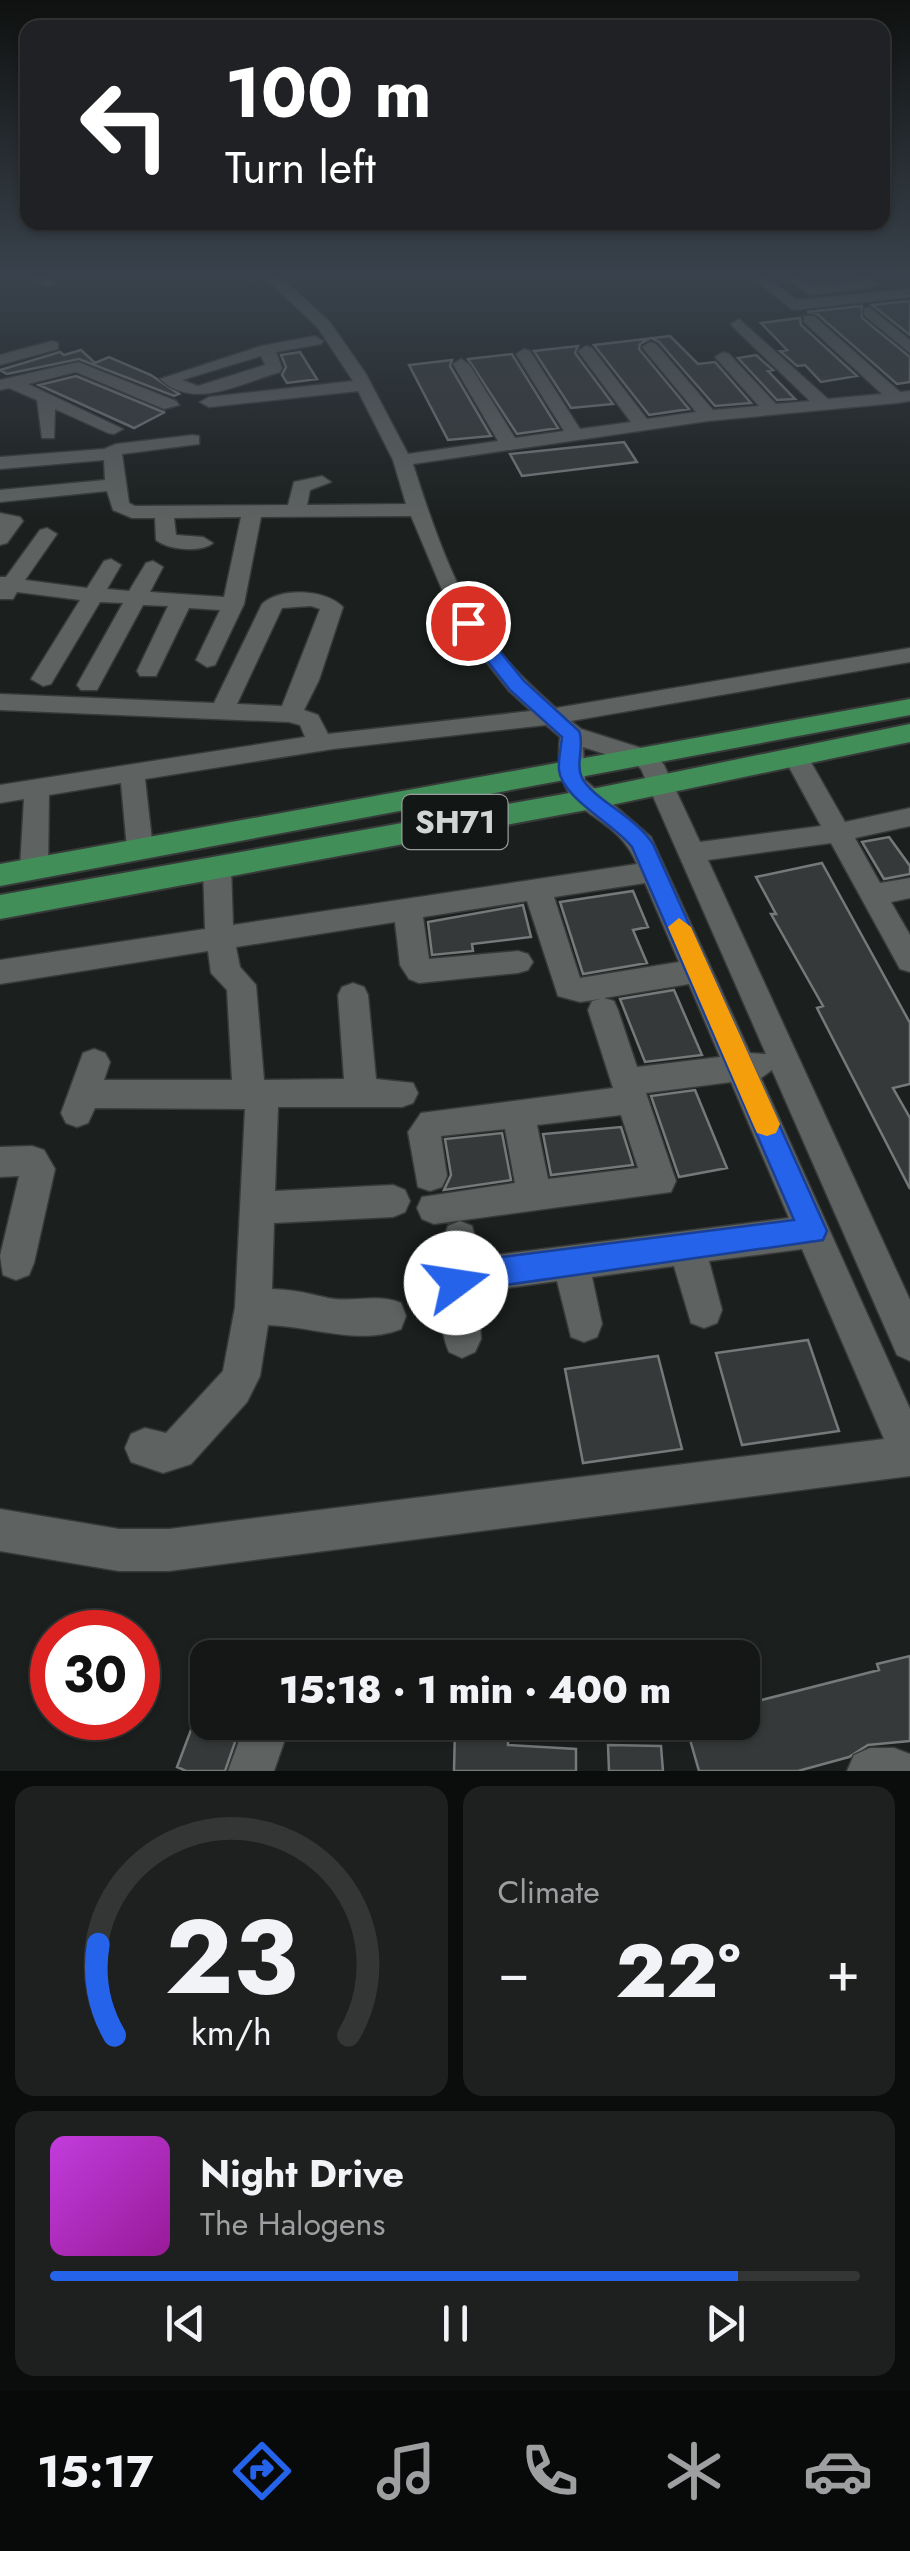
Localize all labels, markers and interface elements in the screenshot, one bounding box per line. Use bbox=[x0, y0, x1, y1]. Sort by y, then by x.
text: 100 m bbox=[225, 42, 432, 143]
icon: left bbox=[60, 60, 190, 190]
text: Turn left bbox=[225, 135, 376, 200]
pin bbox=[426, 581, 511, 666]
icon: arrive bbox=[441, 596, 496, 651]
road number: SH71 bbox=[402, 795, 508, 849]
position arrow bbox=[404, 1231, 508, 1335]
speed limit sign: 30 bbox=[30, 1610, 160, 1740]
text: 15:18 · 1 min · 400 m bbox=[279, 1662, 671, 1717]
text: Climate bbox=[498, 1869, 600, 1915]
text: 23 bbox=[165, 1882, 298, 2032]
text: 22° bbox=[616, 1917, 741, 2025]
text: − bbox=[498, 1932, 530, 2012]
text: + bbox=[826, 1932, 860, 2012]
text: km/h bbox=[191, 2007, 272, 2058]
text: Night Drive bbox=[200, 2146, 404, 2201]
text: The Halogens bbox=[200, 2201, 385, 2247]
icon: previous bbox=[158, 2296, 213, 2351]
icon: pause bbox=[428, 2296, 483, 2351]
icon: next bbox=[698, 2296, 753, 2351]
icon: directions bbox=[227, 2436, 297, 2506]
icon: music bbox=[371, 2436, 441, 2506]
icon: phone bbox=[515, 2436, 585, 2506]
icon: climate bbox=[659, 2436, 729, 2506]
icon: car bbox=[803, 2436, 873, 2506]
text: 15:17 bbox=[37, 2439, 153, 2504]

